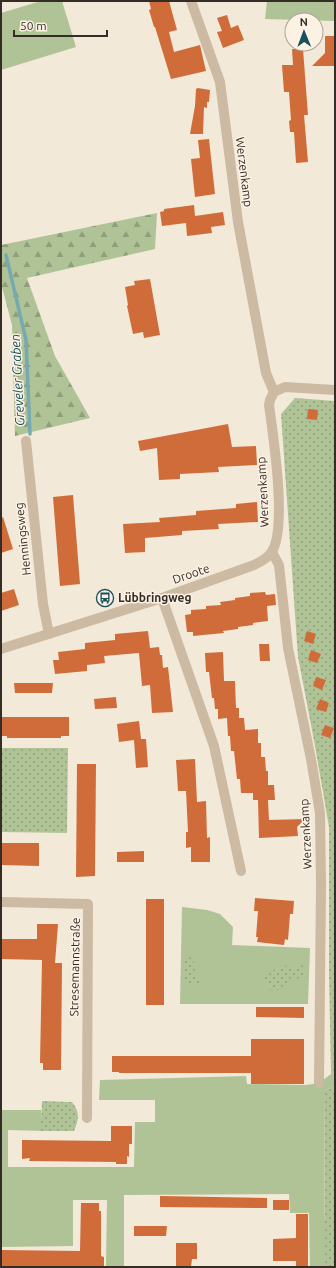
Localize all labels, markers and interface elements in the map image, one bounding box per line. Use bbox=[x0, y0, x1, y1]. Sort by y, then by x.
scale bar bbox=[14, 12, 107, 38]
north arrow bbox=[284, 12, 324, 52]
text: N bbox=[300, 16, 308, 28]
text: 50 m bbox=[20, 19, 47, 32]
street label: Werzenkamp bbox=[234, 136, 255, 208]
water label: Greveler Graben bbox=[8, 334, 26, 426]
street label: Werzenkamp bbox=[254, 456, 271, 528]
street label: Henningsweg bbox=[12, 502, 33, 576]
street label: Droote bbox=[171, 561, 211, 586]
bus stop icon: Lübbringweg bbox=[95, 588, 115, 608]
place label: Lübbringweg bbox=[118, 591, 192, 604]
street label: Werzenkamp bbox=[297, 798, 314, 870]
street label: Stresemannstraße bbox=[67, 918, 82, 1016]

